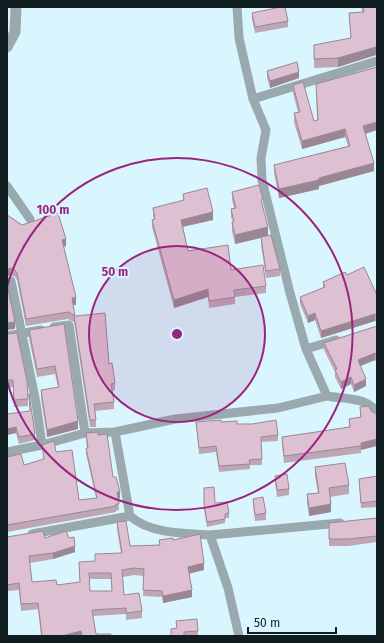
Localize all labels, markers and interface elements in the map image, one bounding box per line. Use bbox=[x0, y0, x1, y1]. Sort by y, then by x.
text: 100 m bbox=[37, 203, 69, 217]
text: 50 m bbox=[102, 265, 128, 279]
centre of rings bbox=[170, 327, 184, 341]
scale bar bbox=[248, 609, 336, 635]
text: 50 m bbox=[254, 616, 280, 630]

